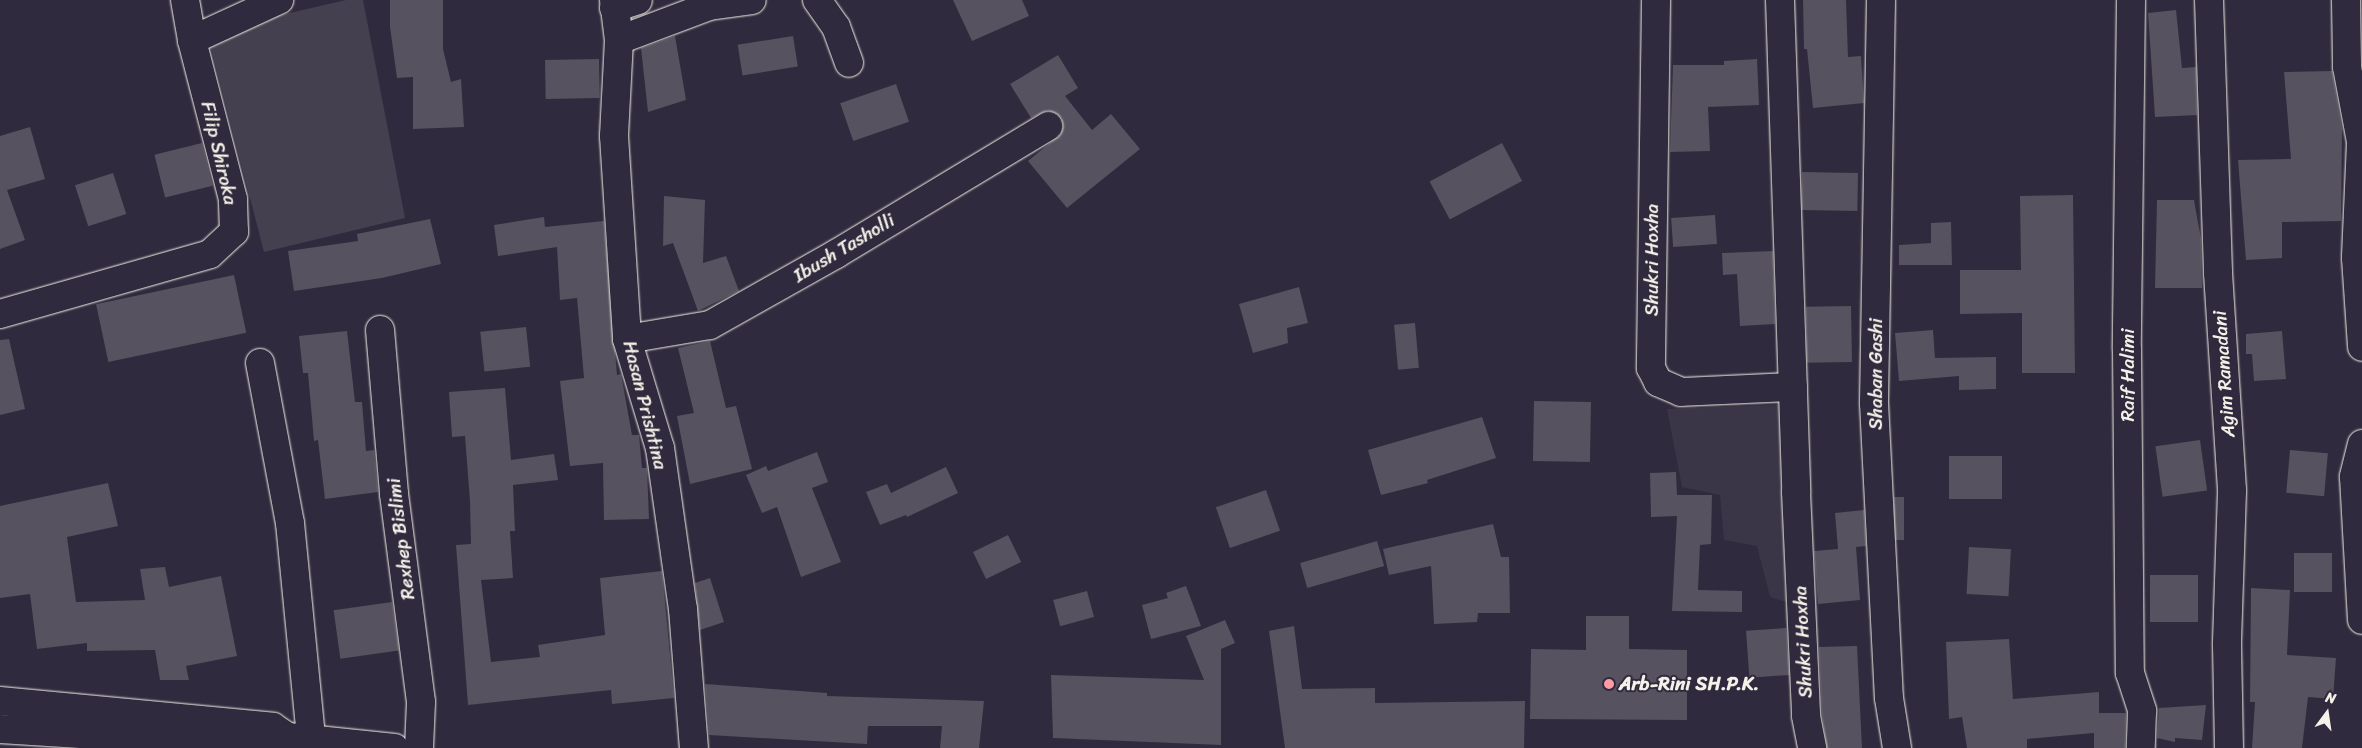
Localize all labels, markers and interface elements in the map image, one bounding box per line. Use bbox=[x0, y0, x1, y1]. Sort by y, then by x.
street label: Filip Shiroka bbox=[196, 99, 242, 207]
street label: Shukri Hoxha bbox=[1641, 204, 1663, 316]
street label: Ibush Tasholli bbox=[789, 209, 899, 287]
street label: Agim Ramadani bbox=[2208, 310, 2240, 438]
street label: Shaban Gashi bbox=[1865, 318, 1887, 430]
street label: Raif Halimi bbox=[2117, 328, 2139, 422]
street label: Hasan Prishtina bbox=[618, 338, 672, 472]
street label: Rexhep Bislimi bbox=[382, 477, 420, 601]
street label: Shukri Hoxha bbox=[1789, 585, 1817, 699]
place label: Arb-Rini SH.P.K. bbox=[1619, 673, 1761, 695]
marker: Arb-Rini SH.P.K. bbox=[1603, 678, 1615, 690]
text: N bbox=[2323, 685, 2338, 711]
north arrow bbox=[2302, 688, 2352, 738]

